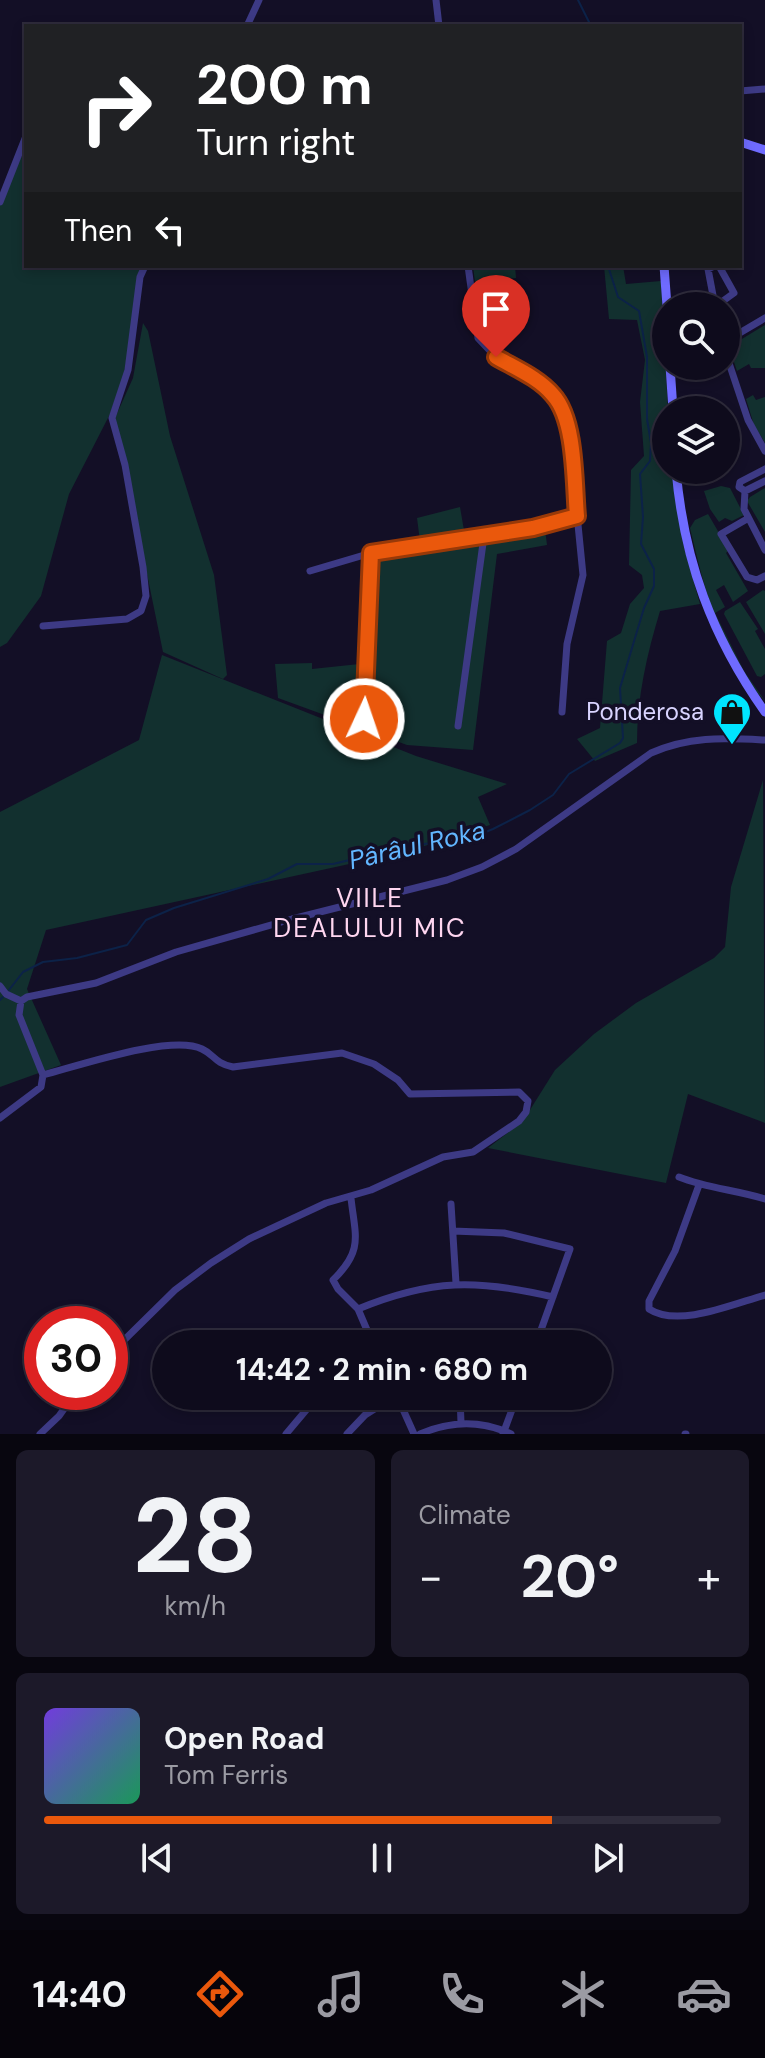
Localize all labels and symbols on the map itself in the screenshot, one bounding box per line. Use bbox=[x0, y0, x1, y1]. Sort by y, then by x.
pin bbox=[462, 275, 530, 357]
position arrow bbox=[322, 677, 406, 761]
shop icon: Ponderosa bbox=[711, 691, 753, 746]
place label: Ponderosa bbox=[586, 696, 704, 727]
water label: Pârâul Roka bbox=[345, 813, 489, 877]
district label: VIILE DEALULUI MIC bbox=[273, 881, 467, 945]
speed limit sign: 30 bbox=[24, 1306, 128, 1410]

